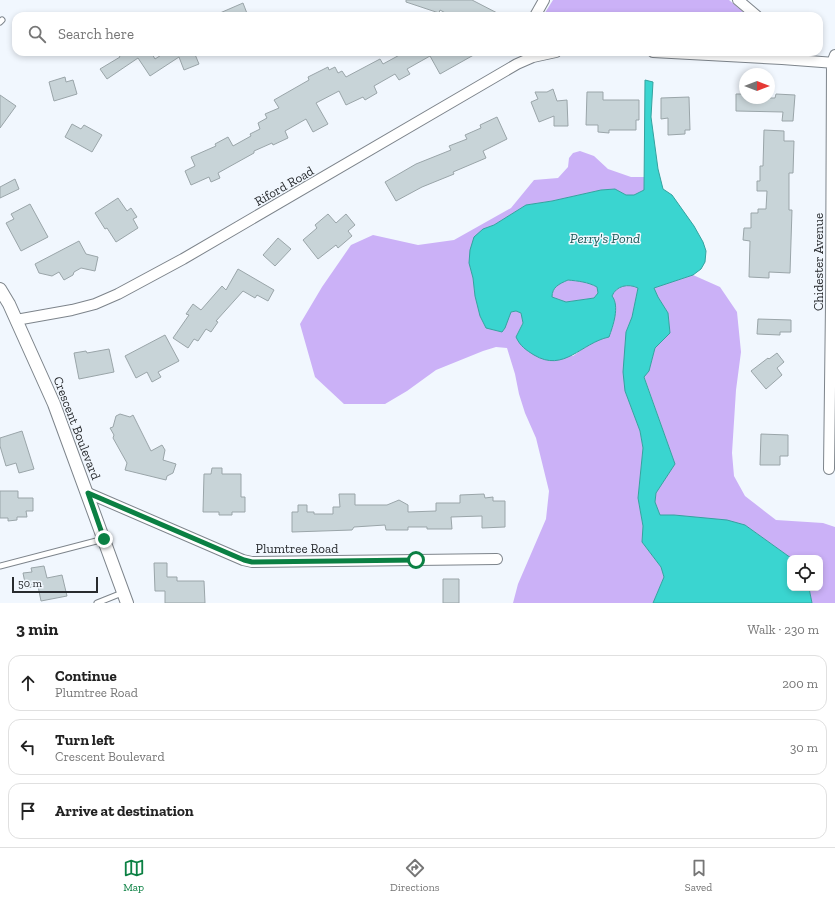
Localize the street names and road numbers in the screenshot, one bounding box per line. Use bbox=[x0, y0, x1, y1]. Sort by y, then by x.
street label: Riford Road bbox=[252, 163, 316, 209]
street label: Chidester Avenue bbox=[811, 213, 826, 311]
street label: Crescent Boulevard bbox=[50, 374, 104, 482]
street label: Plumtree Road bbox=[256, 541, 338, 556]

